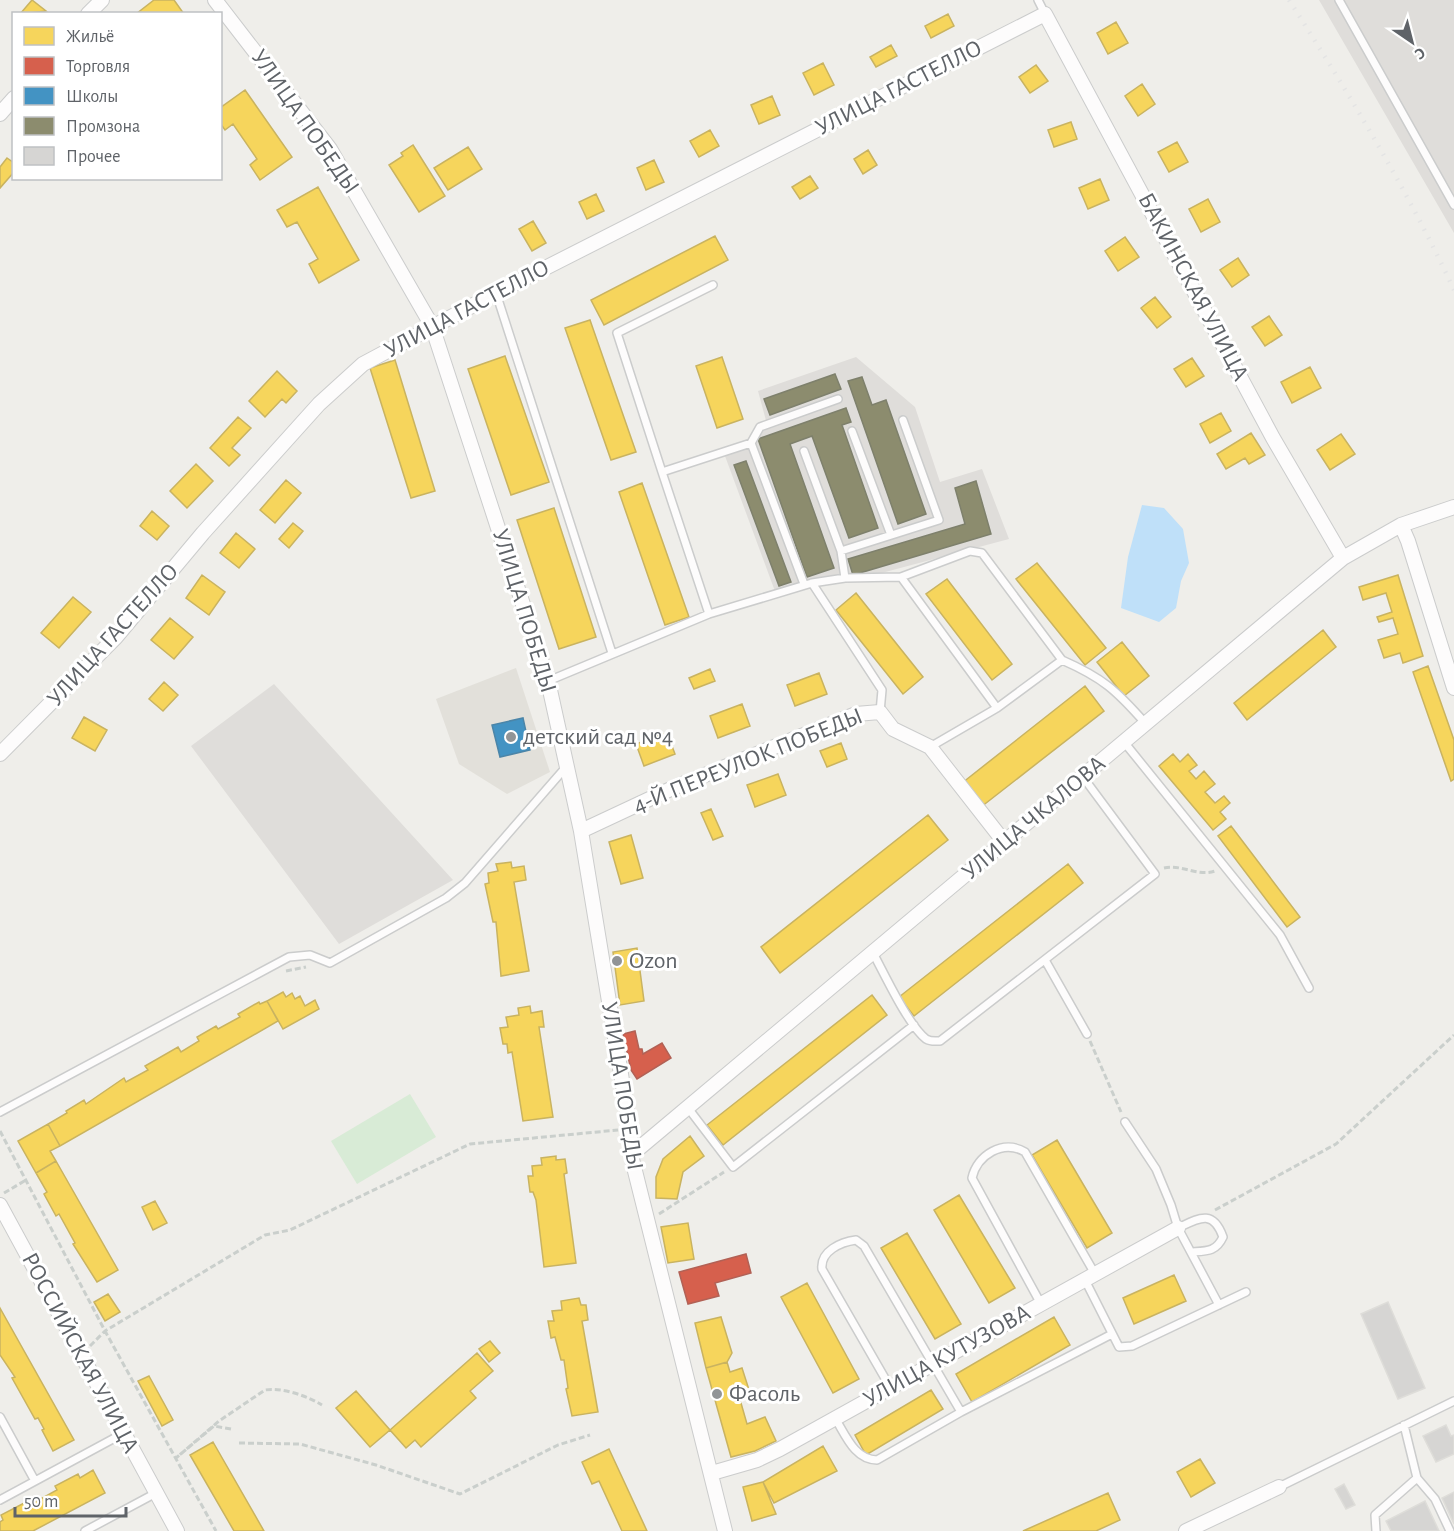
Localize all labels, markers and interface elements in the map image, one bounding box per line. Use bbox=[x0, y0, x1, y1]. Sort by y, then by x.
legend bbox=[12, 12, 222, 180]
north arrow bbox=[1382, 12, 1442, 72]
text: Жильё bbox=[66, 28, 114, 46]
street label: УЛИЦА ГАСТЕЛЛО bbox=[812, 36, 986, 140]
text: С bbox=[1412, 44, 1428, 63]
street label: УЛИЦА ПОБЕДЫ bbox=[246, 45, 364, 199]
text: Торговля bbox=[66, 58, 130, 76]
text: Школы bbox=[66, 88, 118, 106]
text: Промзона bbox=[66, 118, 140, 136]
text: Прочее bbox=[66, 148, 121, 166]
street label: БАКИНСКАЯ УЛИЦА bbox=[1133, 189, 1253, 385]
street label: УЛИЦА ГАСТЕЛЛО bbox=[381, 255, 553, 363]
street label: УЛИЦА ПОБЕДЫ bbox=[488, 526, 560, 696]
street label: УЛИЦА ГАСТЕЛЛО bbox=[43, 559, 183, 711]
street label: 4-Й ПЕРЕУЛОК ПОБЕДЫ bbox=[630, 704, 866, 818]
place label: детский сад №4 bbox=[523, 725, 673, 749]
marker: детский сад №4 bbox=[504, 730, 518, 744]
street label: УЛИЦА ЧКАЛОВА bbox=[958, 751, 1110, 885]
place label: Ozon bbox=[629, 949, 678, 973]
marker: Ozon bbox=[610, 954, 624, 968]
street label: УЛИЦА ПОБЕДЫ bbox=[597, 1000, 647, 1172]
street label: РОССИЙСКАЯ УЛИЦА bbox=[17, 1249, 143, 1457]
street label: УЛИЦА КУТУЗОВА bbox=[860, 1300, 1034, 1412]
place label: Фасоль bbox=[729, 1382, 800, 1406]
marker: Фасоль bbox=[710, 1387, 724, 1401]
scale bar bbox=[15, 1480, 126, 1518]
text: 50 m bbox=[24, 1493, 58, 1511]

